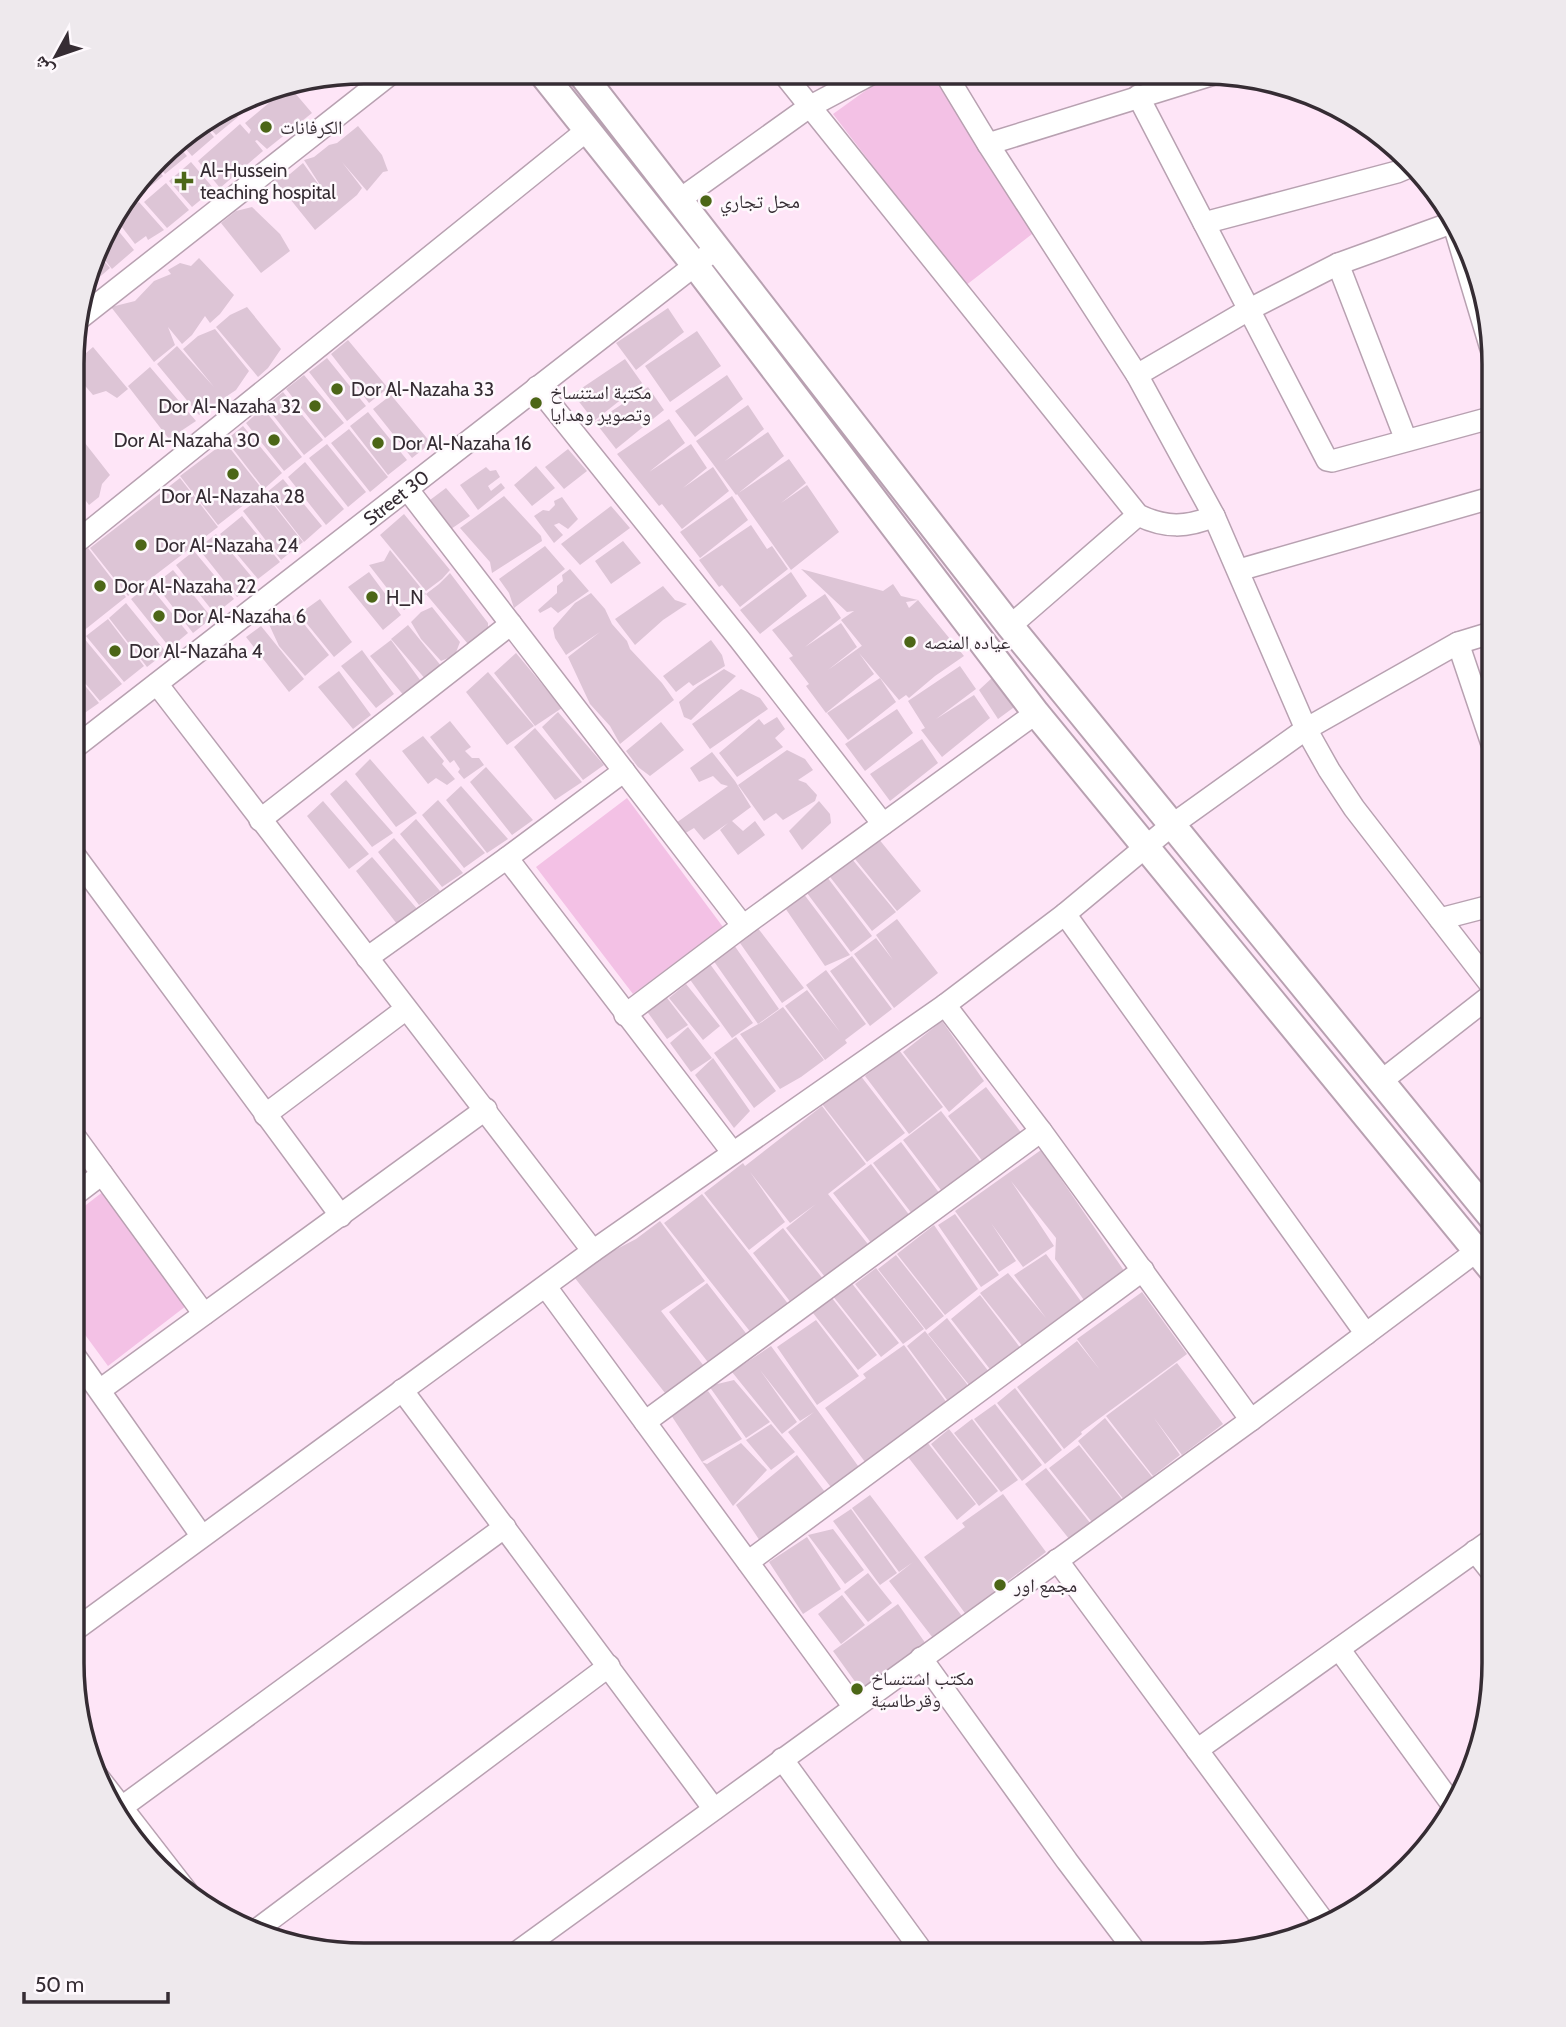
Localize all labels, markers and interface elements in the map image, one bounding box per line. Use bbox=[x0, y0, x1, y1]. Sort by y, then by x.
north arrow bbox=[21, 21, 91, 91]
text: ش bbox=[28, 51, 59, 82]
place label: الكرفانات bbox=[280, 116, 342, 139]
marker: الكرفانات bbox=[258, 119, 274, 135]
place label: Al-Hussein teaching hospital bbox=[200, 159, 336, 204]
marker: Al-Hussein teaching hospital bbox=[174, 171, 194, 191]
place label: محل تجاري bbox=[720, 190, 800, 217]
marker: محل تجاري bbox=[698, 193, 714, 209]
place label: Dor Al-Nazaha 33 bbox=[351, 378, 494, 401]
marker: Dor Al-Nazaha 33 bbox=[329, 381, 345, 397]
place label: مكتبة استنساخ وتصوير وهدايا bbox=[550, 381, 652, 426]
place label: Dor Al-Nazaha 32 bbox=[158, 395, 301, 418]
marker: مكتبة استنساخ وتصوير وهدايا bbox=[528, 395, 544, 411]
marker: Dor Al-Nazaha 32 bbox=[307, 398, 323, 414]
place label: Dor Al-Nazaha 30 bbox=[114, 429, 260, 452]
marker: Dor Al-Nazaha 30 bbox=[266, 432, 282, 448]
place label: Dor Al-Nazaha 16 bbox=[392, 432, 532, 455]
marker: Dor Al-Nazaha 16 bbox=[370, 435, 386, 451]
street label: Street 30 bbox=[359, 465, 434, 531]
marker: Dor Al-Nazaha 28 bbox=[225, 466, 241, 482]
place label: Dor Al-Nazaha 28 bbox=[161, 485, 305, 508]
place label: Dor Al-Nazaha 24 bbox=[155, 534, 299, 557]
marker: Dor Al-Nazaha 24 bbox=[133, 537, 149, 553]
place label: Dor Al-Nazaha 22 bbox=[114, 575, 257, 598]
marker: Dor Al-Nazaha 22 bbox=[92, 578, 108, 594]
place label: H_N bbox=[386, 586, 424, 609]
marker: H_N bbox=[364, 589, 380, 605]
place label: Dor Al-Nazaha 6 bbox=[173, 605, 306, 628]
marker: Dor Al-Nazaha 6 bbox=[151, 608, 167, 624]
place label: عياده المنصه bbox=[924, 631, 1011, 654]
marker: عياده المنصه bbox=[902, 634, 918, 650]
place label: Dor Al-Nazaha 4 bbox=[129, 640, 263, 663]
marker: Dor Al-Nazaha 4 bbox=[107, 643, 123, 659]
place label: مجمع اور bbox=[1013, 1574, 1077, 1598]
marker: مجمع اور bbox=[992, 1577, 1008, 1593]
place label: مكتب استنساخ وقرطاسية bbox=[871, 1667, 974, 1712]
marker: مكتب استنساخ وقرطاسية bbox=[849, 1681, 865, 1697]
scale bar bbox=[24, 1960, 168, 2004]
text: 50 m bbox=[35, 1972, 84, 1997]

